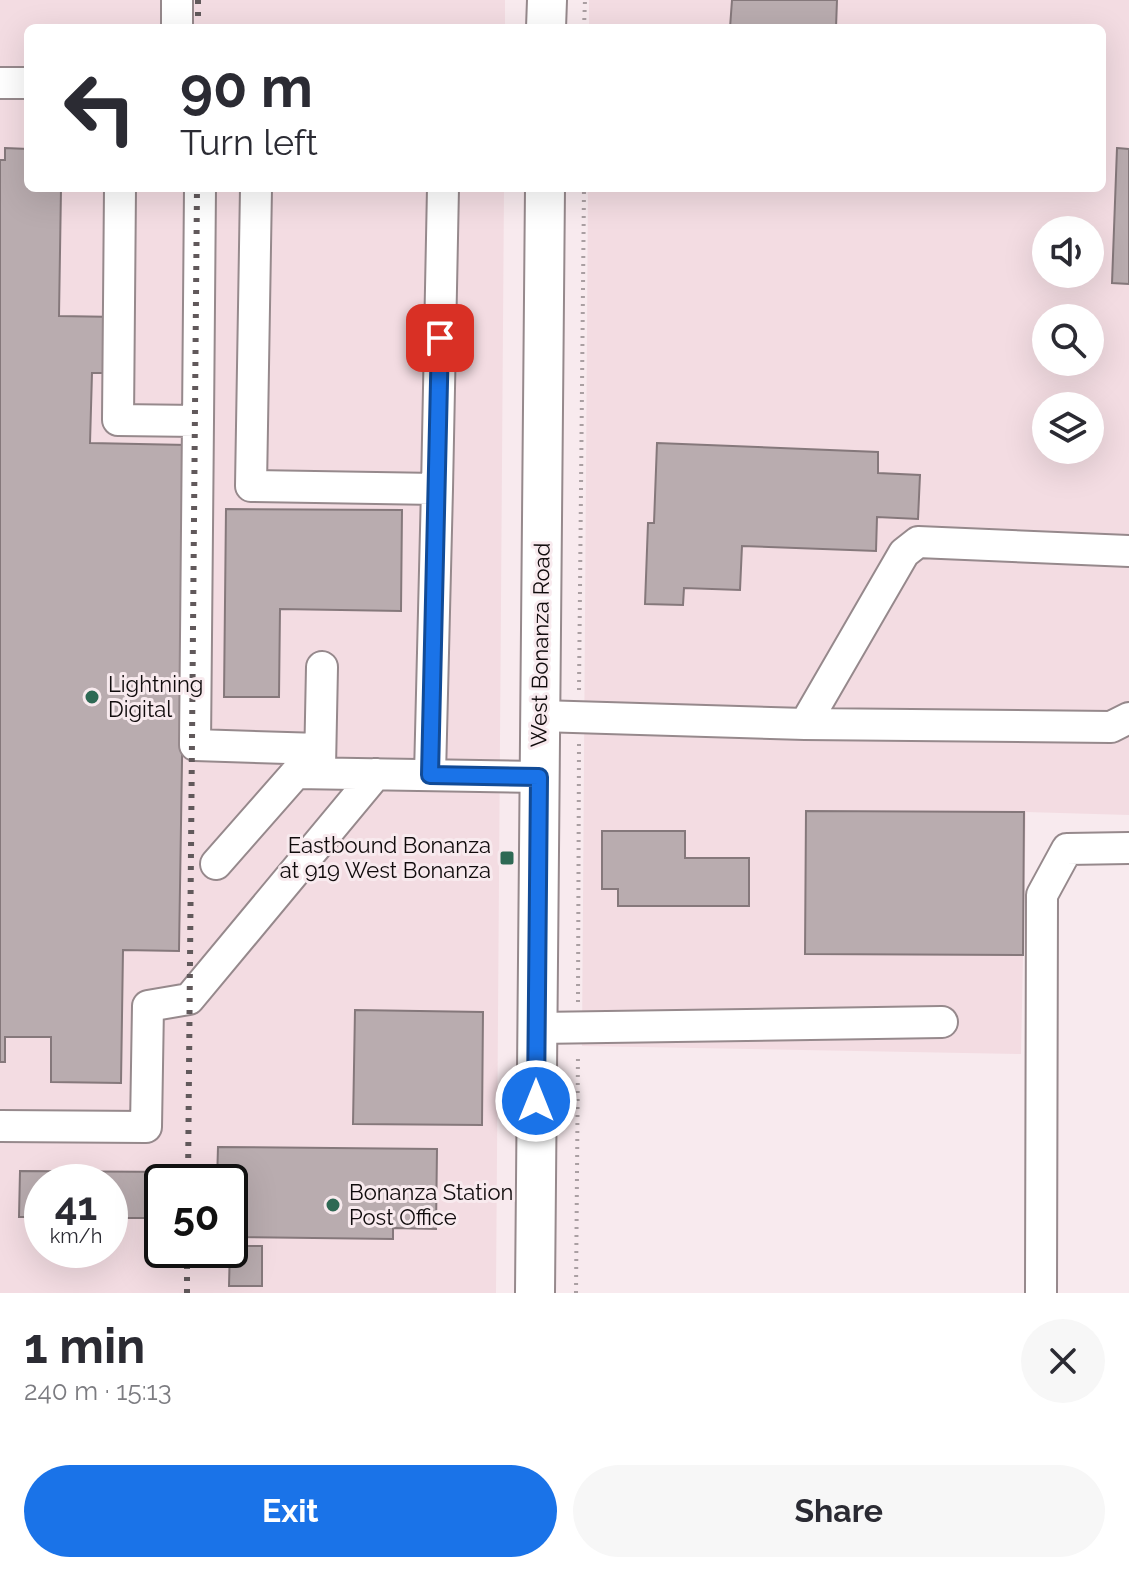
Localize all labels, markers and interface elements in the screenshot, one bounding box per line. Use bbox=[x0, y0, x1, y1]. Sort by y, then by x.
text: 90 m bbox=[180, 54, 313, 120]
icon: left bbox=[48, 56, 152, 160]
text: Turn left bbox=[180, 121, 318, 163]
map controls bbox=[1032, 216, 1104, 464]
button: sound bbox=[1032, 216, 1104, 288]
pin bbox=[406, 304, 474, 372]
button: search bbox=[1032, 304, 1104, 376]
icon: arrive bbox=[418, 316, 462, 360]
button: layers bbox=[1032, 392, 1104, 464]
street label: West Bonanza Road bbox=[525, 542, 555, 748]
place label: Lightning Digital bbox=[108, 671, 203, 722]
marker: Lightning Digital bbox=[83, 688, 101, 706]
place label: Eastbound Bonanza at 919 West Bonanza bbox=[280, 832, 491, 883]
marker: Eastbound Bonanza at 919 West Bonanza bbox=[498, 849, 516, 867]
position arrow bbox=[494, 1059, 578, 1143]
speed limit sign: 50 bbox=[144, 1164, 248, 1268]
place label: Bonanza Station Post Office bbox=[349, 1179, 513, 1230]
text: 41 bbox=[55, 1182, 97, 1229]
marker: Bonanza Station Post Office bbox=[324, 1196, 342, 1214]
text: km/h bbox=[50, 1224, 102, 1248]
text: 1 min bbox=[24, 1318, 145, 1374]
button: close bbox=[1021, 1319, 1105, 1403]
text: 240 m · 15:13 bbox=[24, 1376, 172, 1406]
button: Exit bbox=[24, 1465, 557, 1557]
button: Share bbox=[573, 1465, 1105, 1557]

